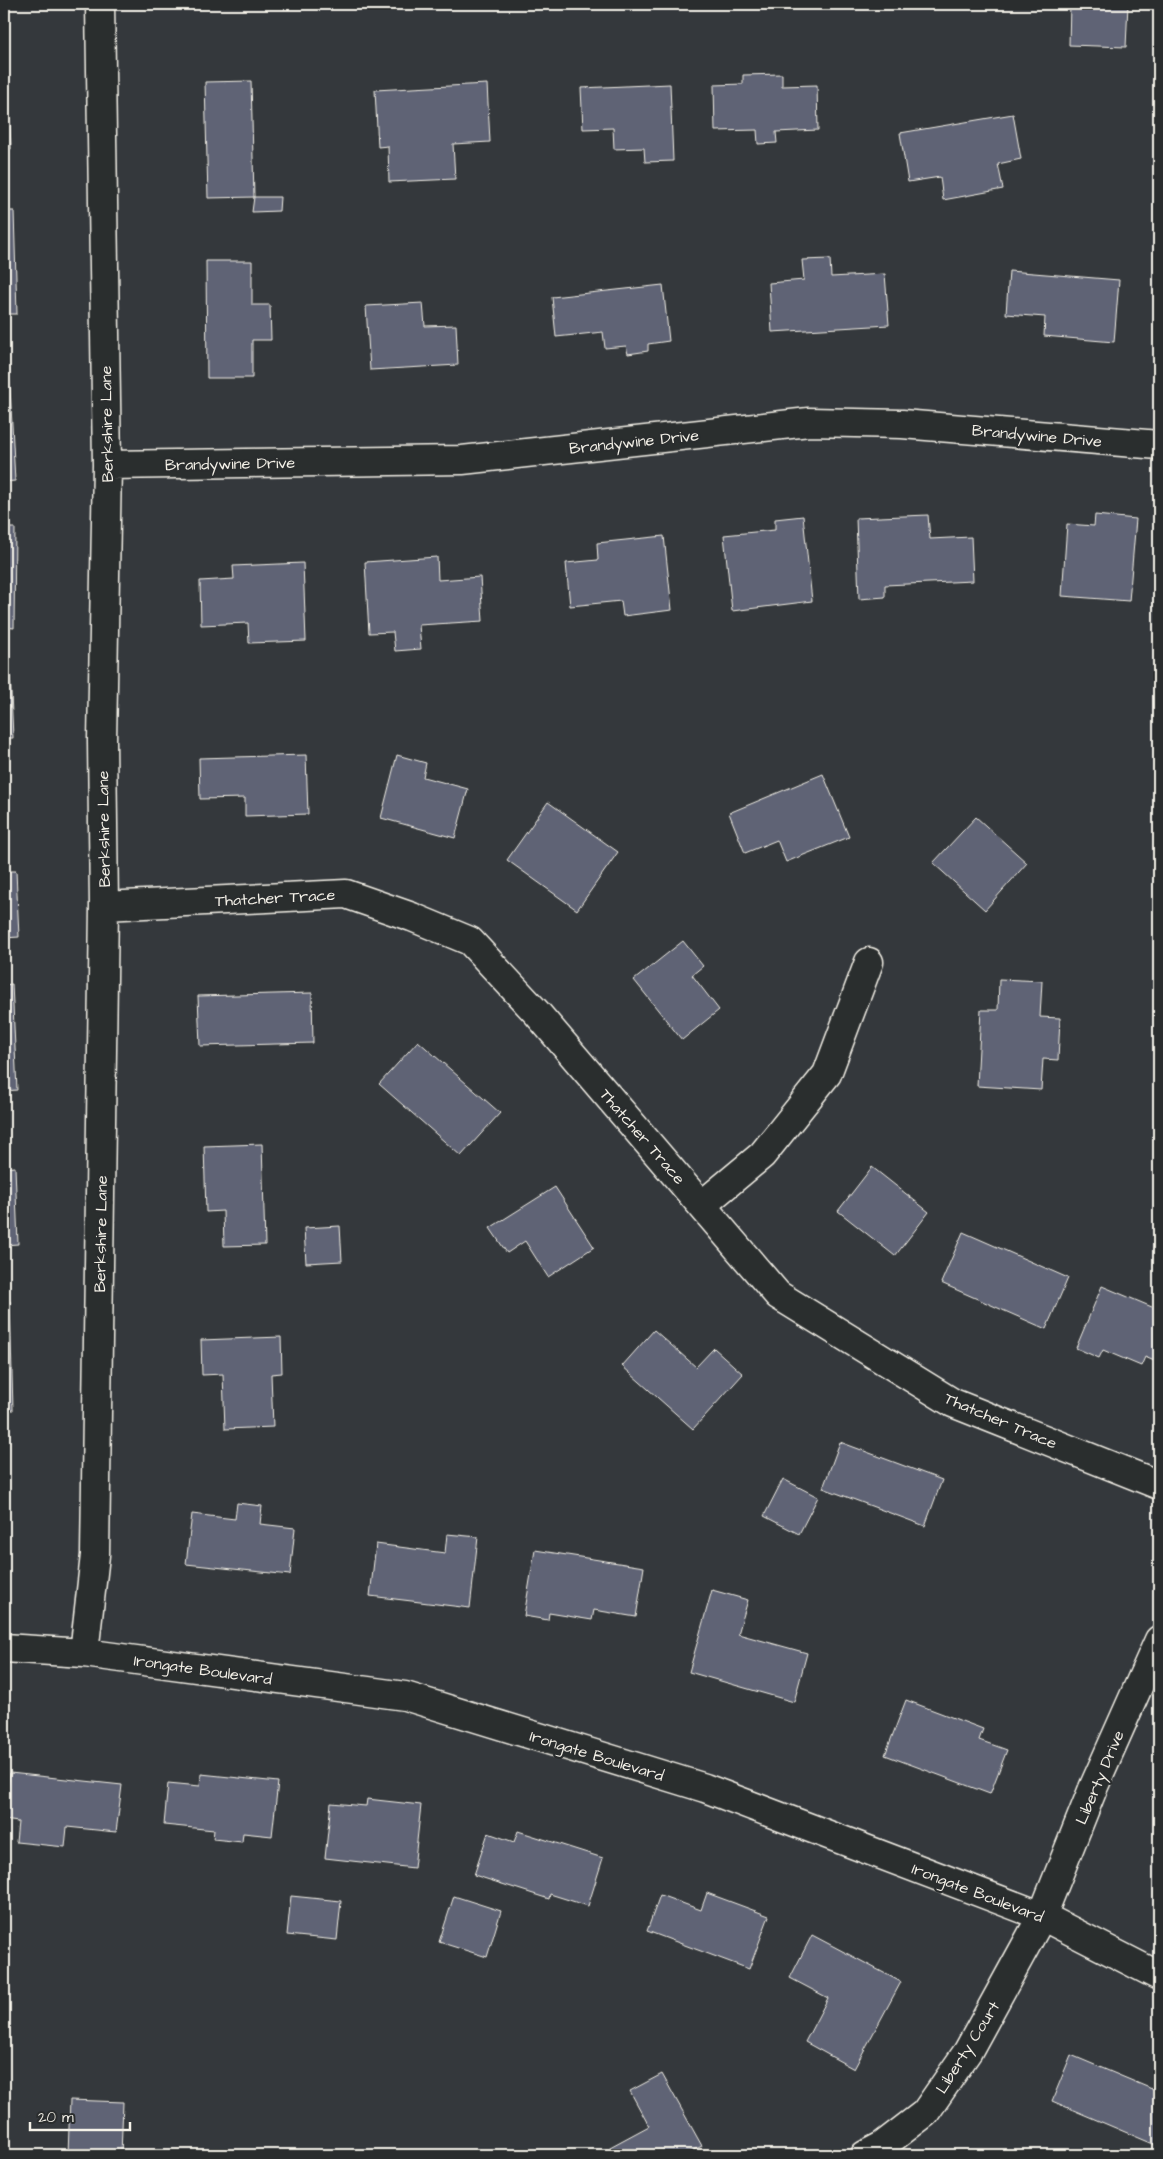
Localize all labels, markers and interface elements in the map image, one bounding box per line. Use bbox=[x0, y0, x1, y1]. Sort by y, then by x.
street label: Berkshire Lane bbox=[95, 365, 119, 483]
street label: Brandywine Drive bbox=[971, 419, 1103, 454]
street label: Brandywine Drive bbox=[568, 424, 701, 461]
street label: Brandywine Drive bbox=[165, 452, 296, 477]
street label: Berkshire Lane bbox=[92, 770, 116, 888]
street label: Thatcher Trace bbox=[214, 884, 336, 912]
street label: Thatcher Trace bbox=[595, 1084, 690, 1189]
street label: Berkshire Lane bbox=[89, 1175, 113, 1293]
street label: Thatcher Trace bbox=[941, 1387, 1061, 1455]
street label: Irongate Boulevard bbox=[132, 1649, 273, 1692]
street label: Irongate Boulevard bbox=[527, 1725, 667, 1788]
street label: Liberty Drive bbox=[1070, 1727, 1131, 1828]
street label: Irongate Boulevard bbox=[908, 1858, 1047, 1929]
street label: Liberty Court bbox=[931, 1997, 1006, 2099]
scale bar bbox=[30, 2099, 130, 2131]
text: 20 m bbox=[38, 2107, 74, 2128]

